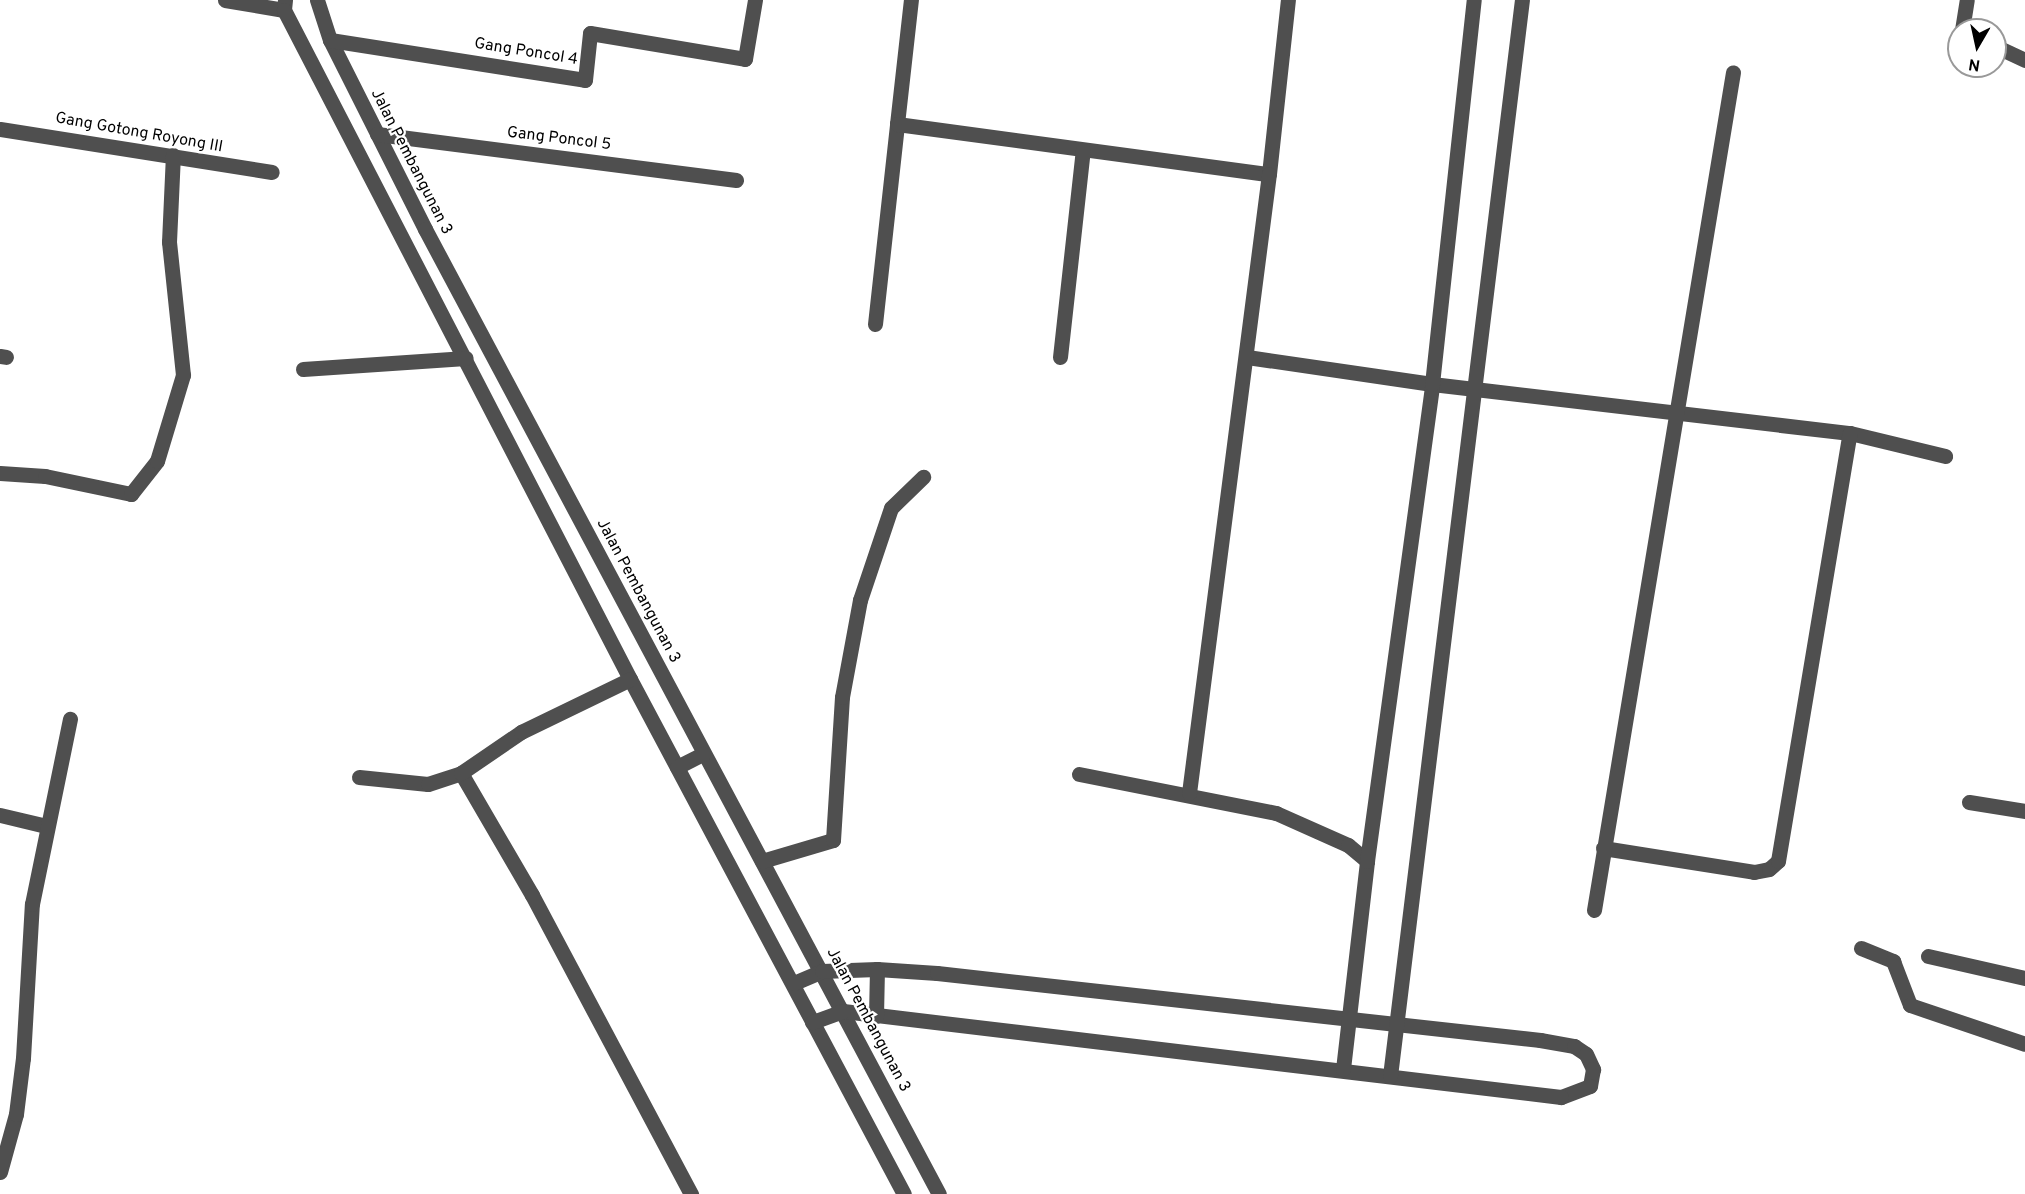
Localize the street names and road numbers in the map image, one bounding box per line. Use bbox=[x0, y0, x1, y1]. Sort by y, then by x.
street label: Gang Poncol 4 bbox=[473, 34, 579, 70]
street label: Jalan Pembangunan 3 bbox=[366, 86, 456, 238]
street label: Gang Gotong Royong III bbox=[54, 109, 224, 157]
street label: Gang Poncol 5 bbox=[506, 123, 612, 155]
street label: Jalan Pembangunan 3 bbox=[592, 516, 684, 666]
street label: Jalan Pembangunan 3 bbox=[822, 945, 914, 1095]

